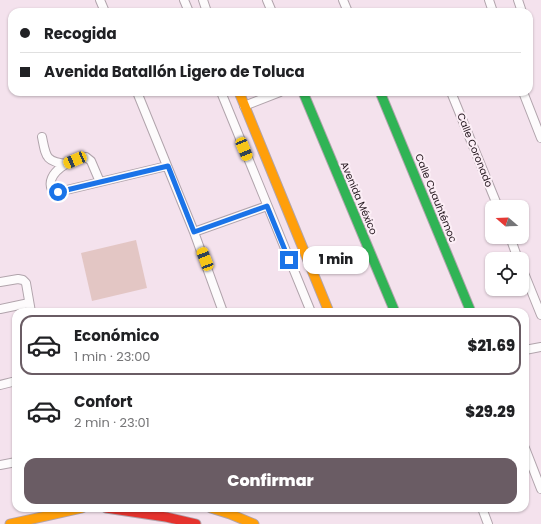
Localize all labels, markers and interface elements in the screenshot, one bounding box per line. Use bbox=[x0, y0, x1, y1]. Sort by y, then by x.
text: Recogida bbox=[44, 23, 117, 44]
text: Avenida Batallón Ligero de Toluca bbox=[44, 61, 305, 82]
street label: Calle Coronado bbox=[453, 111, 497, 189]
car bbox=[234, 136, 254, 162]
car bbox=[62, 150, 88, 170]
street label: Calle Cuauhtémoc bbox=[411, 151, 461, 245]
street label: Avenida México bbox=[337, 159, 381, 237]
route start bbox=[49, 183, 67, 201]
north arrow bbox=[485, 200, 529, 244]
map controls bbox=[485, 200, 529, 296]
car bbox=[195, 246, 215, 272]
callout: 1 min bbox=[303, 246, 369, 274]
text: 1 min bbox=[319, 250, 353, 269]
route end bbox=[280, 251, 298, 269]
button: locate bbox=[485, 252, 529, 296]
text: Económico bbox=[74, 325, 159, 346]
icon: car bbox=[26, 327, 62, 363]
text: $21.69 bbox=[468, 335, 515, 356]
text: 1 min · 23:00 bbox=[74, 347, 150, 366]
text: Confort bbox=[74, 391, 133, 412]
icon: car bbox=[26, 393, 62, 429]
text: $29.29 bbox=[465, 401, 515, 422]
text: 2 min · 23:01 bbox=[74, 413, 150, 432]
button: Confirmar bbox=[24, 458, 517, 504]

